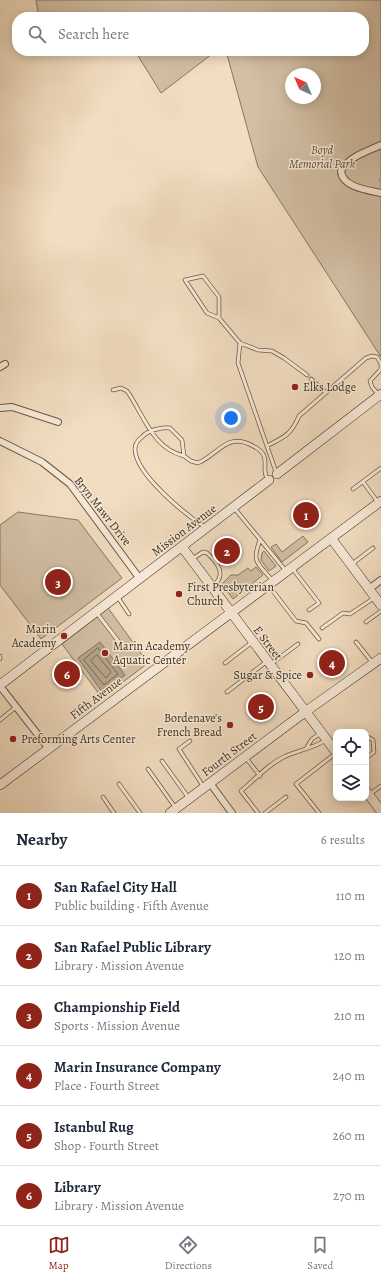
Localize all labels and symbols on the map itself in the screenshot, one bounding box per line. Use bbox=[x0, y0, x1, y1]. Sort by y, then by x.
north arrow bbox=[285, 68, 321, 104]
park label: Boyd Memorial Park bbox=[289, 142, 356, 172]
place label: Elks Lodge bbox=[303, 379, 356, 395]
marker: Elks Lodge bbox=[290, 382, 300, 392]
your location bbox=[221, 408, 241, 428]
street label: Bryn Mawr Drive bbox=[71, 473, 135, 549]
street label: Mission Avenue bbox=[148, 500, 220, 560]
pin: 1 bbox=[293, 500, 319, 530]
pin: 2 bbox=[214, 536, 240, 566]
pin: 3 bbox=[45, 567, 71, 597]
place label: First Presbyterian Church bbox=[187, 579, 274, 609]
marker: First Presbyterian Church bbox=[174, 589, 184, 599]
place label: Marin Academy bbox=[11, 621, 57, 651]
street label: E Street bbox=[250, 623, 286, 663]
marker: Marin Academy bbox=[59, 631, 69, 641]
place label: Marin Academy Aquatic Center bbox=[112, 638, 191, 668]
marker: Marin Academy Aquatic Center bbox=[100, 648, 110, 658]
pin: 4 bbox=[319, 648, 345, 678]
pin: 6 bbox=[54, 659, 80, 689]
place label: Sugar & Spice bbox=[234, 667, 302, 683]
marker: Sugar & Spice bbox=[305, 670, 315, 680]
street label: Fifth Avenue bbox=[67, 673, 125, 723]
pin: 5 bbox=[248, 692, 274, 722]
place label: Bordenave's French Bread bbox=[157, 710, 223, 740]
marker: Bordenave's French Bread bbox=[225, 720, 235, 730]
street label: Fourth Street bbox=[198, 728, 260, 780]
place label: Preforming Arts Center bbox=[21, 731, 136, 747]
marker: Preforming Arts Center bbox=[8, 734, 18, 744]

